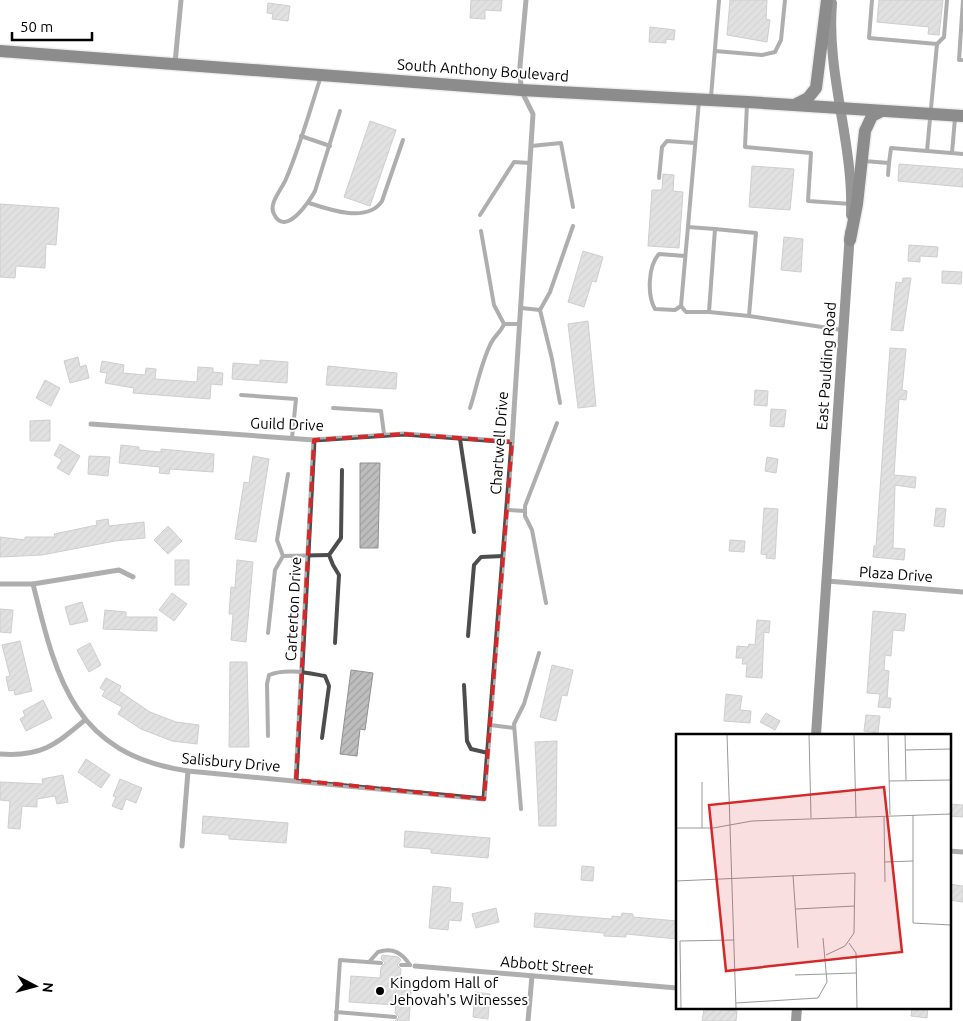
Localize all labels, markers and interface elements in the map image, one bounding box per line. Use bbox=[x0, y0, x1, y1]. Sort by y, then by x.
scale bar bbox=[12, 10, 92, 42]
text: 50 m bbox=[20, 18, 53, 35]
street label: South Anthony Boulevard bbox=[396, 56, 570, 84]
street label: East Paulding Road bbox=[813, 301, 839, 431]
street label: Chartwell Drive bbox=[487, 391, 511, 495]
street label: Guild Drive bbox=[250, 414, 324, 434]
street label: Carterton Drive bbox=[282, 556, 304, 662]
street label: Plaza Drive bbox=[858, 563, 934, 585]
inset map bbox=[676, 734, 950, 1008]
street label: Salisbury Drive bbox=[181, 749, 281, 775]
street label: Abbott Street bbox=[500, 952, 594, 978]
north arrow bbox=[10, 961, 60, 1011]
place label: Kingdom Hall of Jehovah's Witnesses bbox=[390, 974, 528, 1008]
text: N bbox=[39, 981, 56, 993]
marker: Kingdom Hall of Jehovah's Witnesses bbox=[374, 985, 386, 997]

